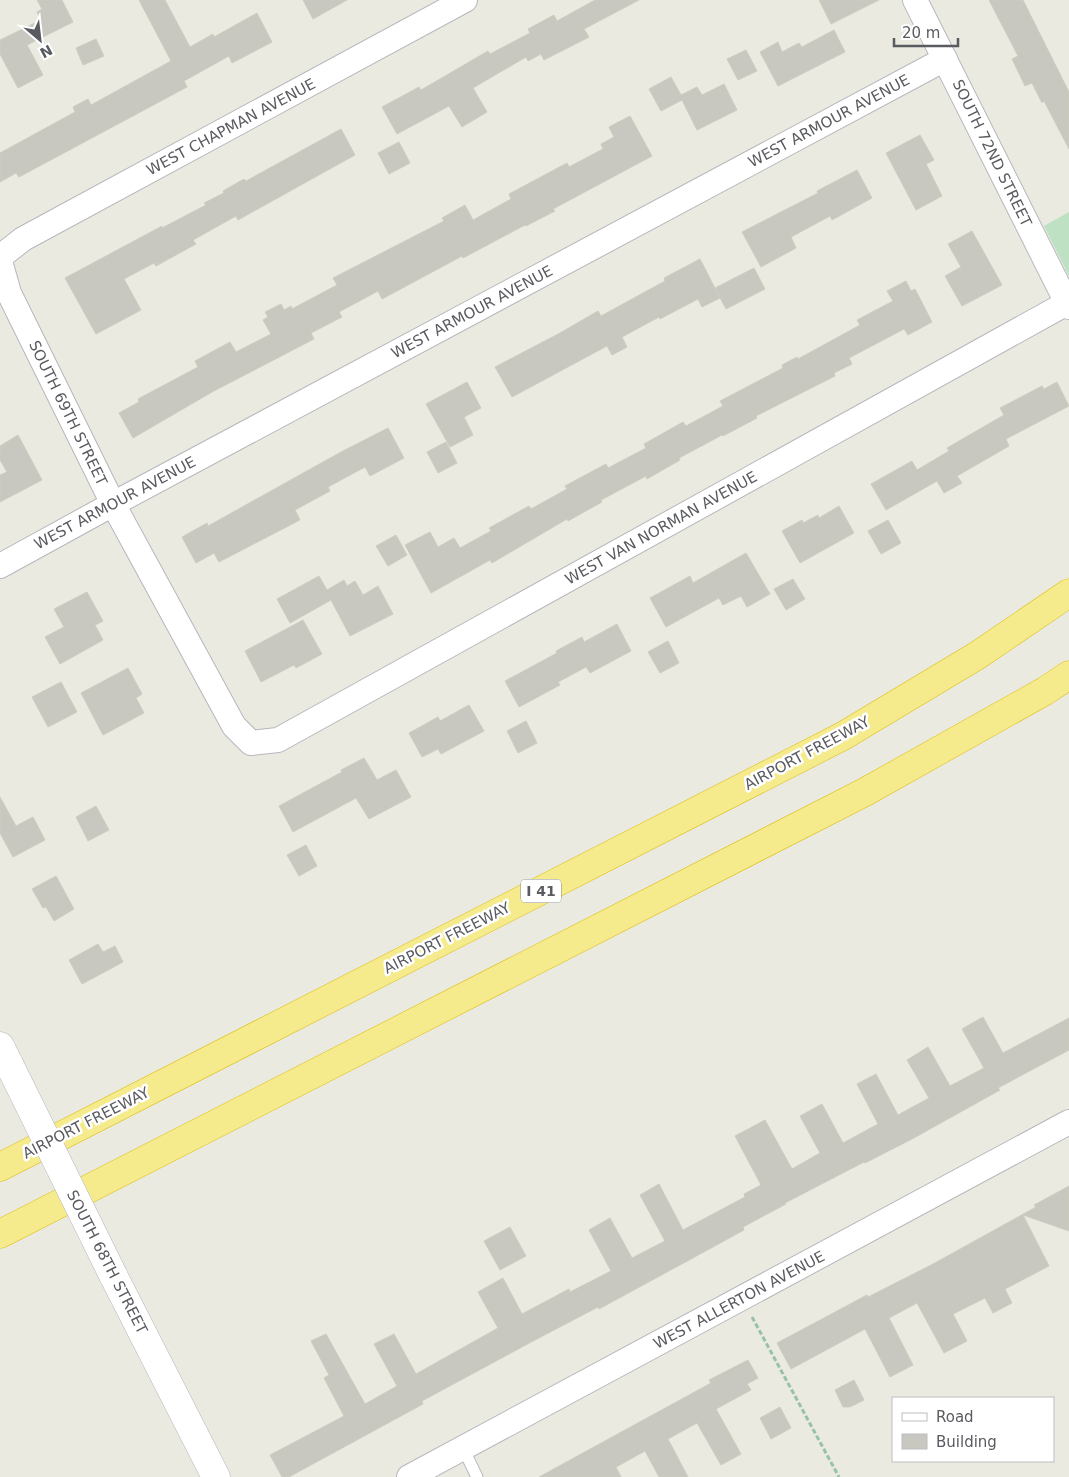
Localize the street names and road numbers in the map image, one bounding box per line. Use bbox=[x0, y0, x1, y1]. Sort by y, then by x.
street label: WEST ARMOUR AVENUE bbox=[745, 71, 913, 171]
street label: WEST CHAPMAN AVENUE bbox=[143, 75, 319, 179]
street label: SOUTH 72ND STREET bbox=[949, 77, 1036, 230]
street label: WEST ARMOUR AVENUE bbox=[388, 262, 556, 362]
street label: SOUTH 69TH STREET bbox=[25, 338, 111, 489]
street label: WEST ARMOUR AVENUE bbox=[31, 453, 199, 553]
street label: WEST VAN NORMAN AVENUE bbox=[562, 468, 760, 588]
street label: AIRPORT FREEWAY bbox=[741, 712, 874, 794]
road number: I 41 bbox=[521, 879, 561, 902]
street label: AIRPORT FREEWAY bbox=[381, 898, 514, 978]
street label: AIRPORT FREEWAY bbox=[20, 1083, 153, 1163]
street label: SOUTH 68TH STREET bbox=[63, 1187, 151, 1338]
street label: WEST ALLERTON AVENUE bbox=[650, 1247, 828, 1353]

